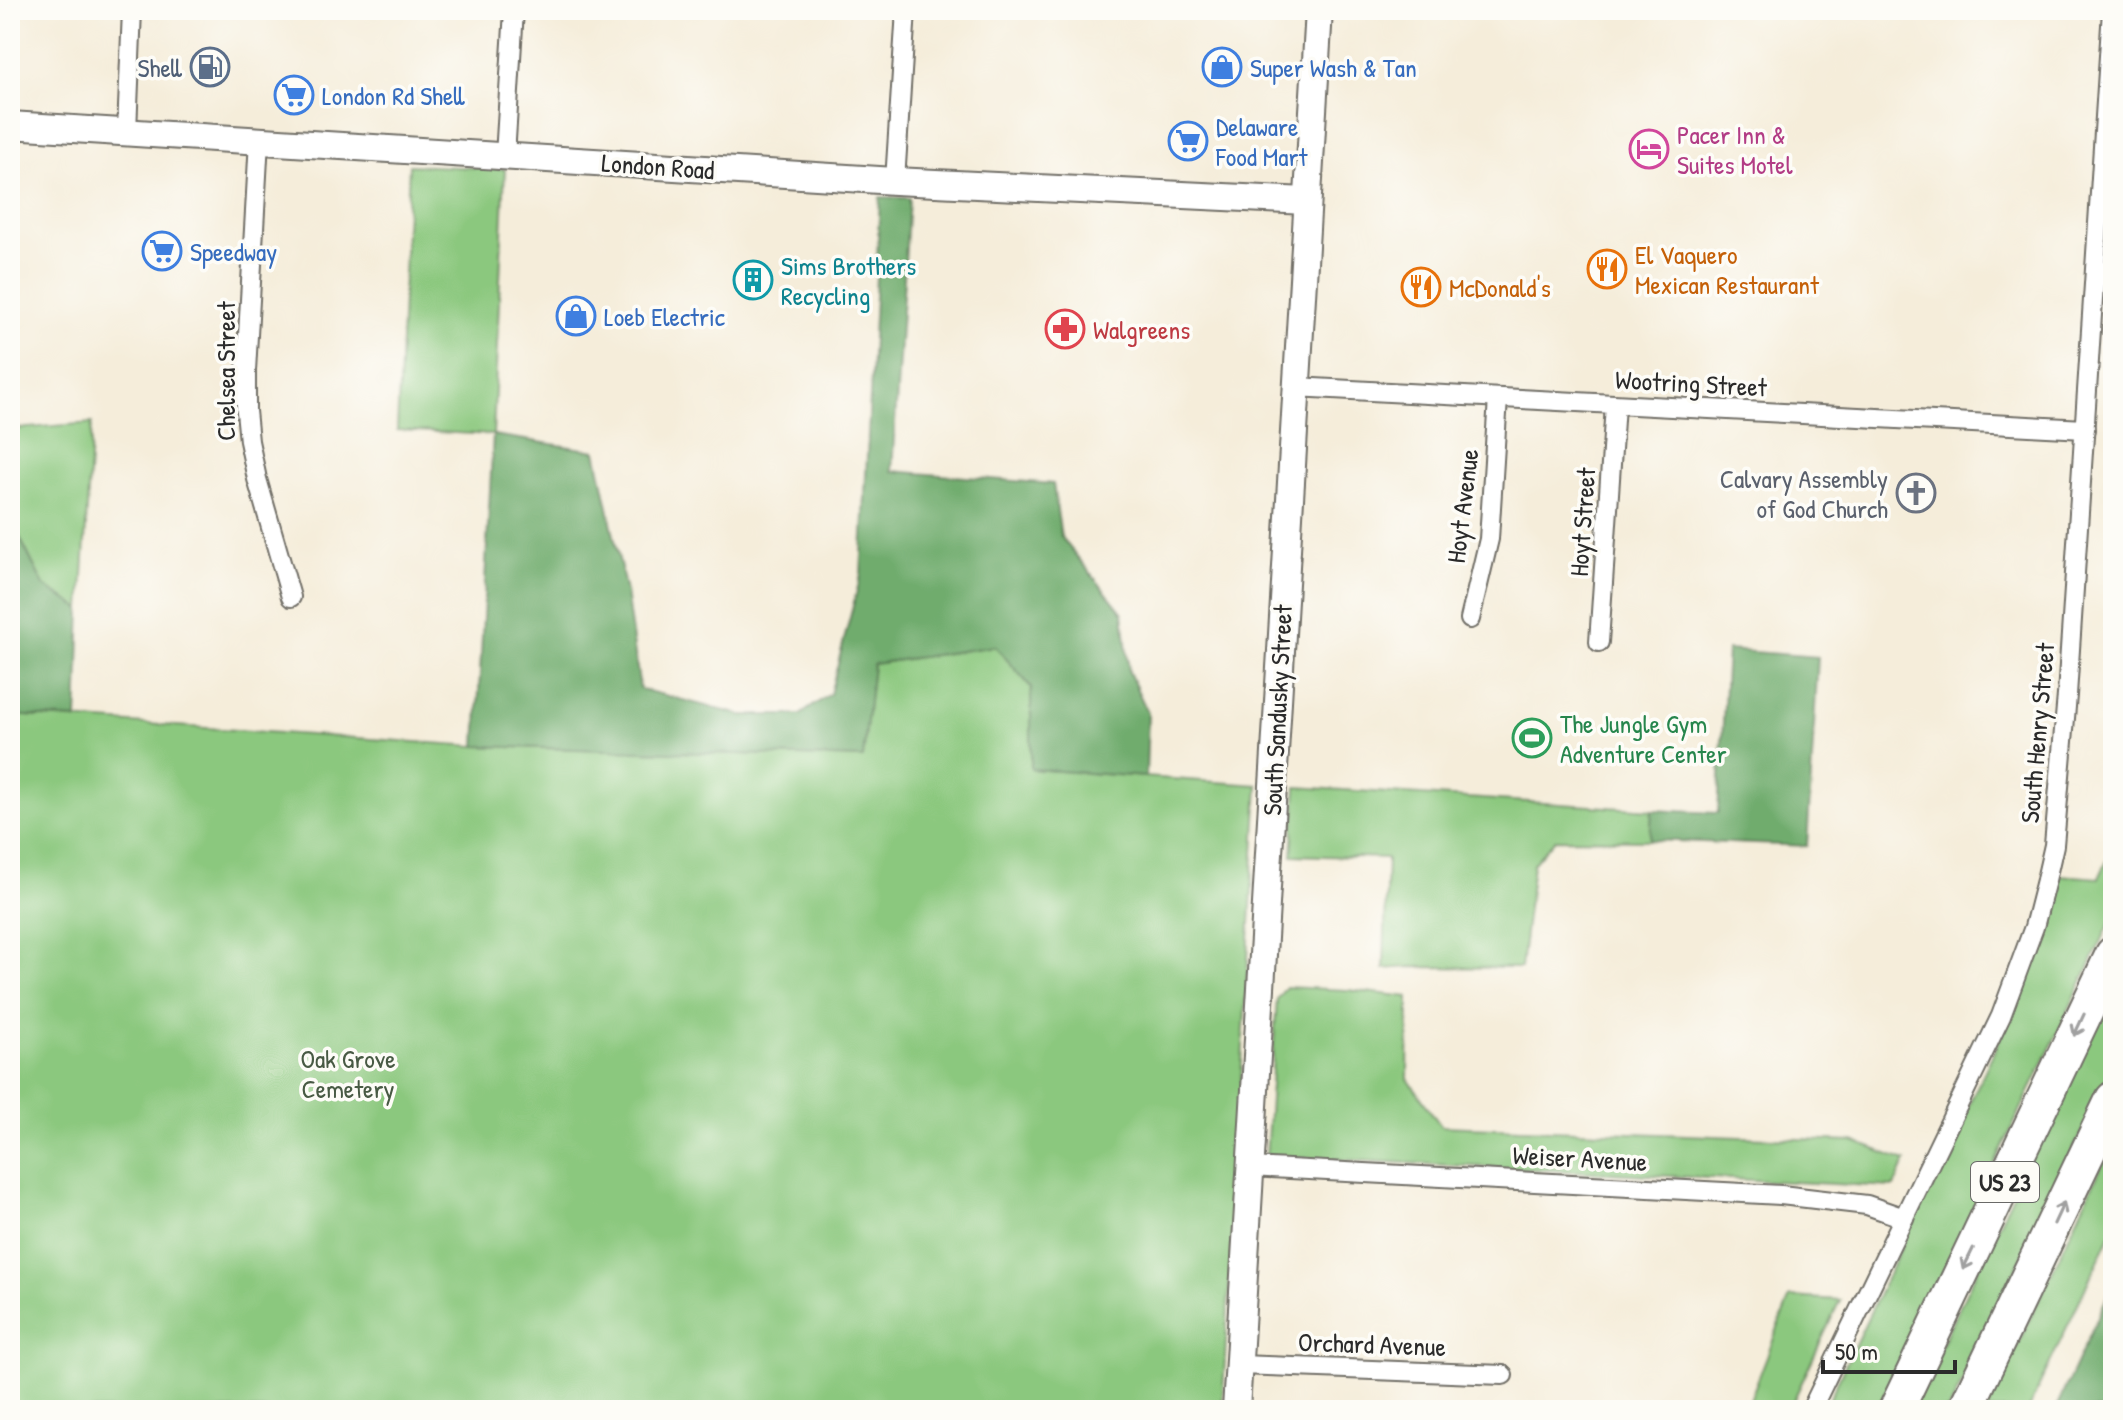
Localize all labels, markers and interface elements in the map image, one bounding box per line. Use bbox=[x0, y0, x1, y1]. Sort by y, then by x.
fuel station icon: Shell bbox=[189, 46, 231, 88]
shop icon: Super Wash & Tan bbox=[1201, 46, 1243, 88]
place label: Shell bbox=[138, 50, 183, 85]
place label: Super Wash & Tan bbox=[1250, 50, 1417, 85]
supermarket icon: London Rd Shell bbox=[273, 74, 315, 116]
place label: London Rd Shell bbox=[322, 78, 465, 113]
place label: Delaware Food Mart bbox=[1215, 109, 1308, 174]
place label: Pacer Inn & Suites Motel bbox=[1677, 117, 1793, 182]
supermarket icon: Delaware Food Mart bbox=[1167, 120, 1209, 162]
hotel icon: Pacer Inn & Suites Motel bbox=[1628, 128, 1670, 170]
street label: London Road bbox=[600, 145, 716, 187]
supermarket icon: Speedway bbox=[141, 230, 183, 272]
place label: Speedway bbox=[190, 234, 277, 269]
place label: El Vaquero Mexican Restaurant bbox=[1635, 237, 1820, 302]
place label: Sims Brothers Recycling bbox=[781, 248, 916, 313]
restaurant icon: El Vaquero Mexican Restaurant bbox=[1586, 248, 1628, 290]
building icon: Sims Brothers Recycling bbox=[732, 259, 774, 301]
restaurant icon: McDonald's bbox=[1400, 266, 1442, 308]
place label: McDonald's bbox=[1449, 270, 1551, 305]
shop icon: Loeb Electric bbox=[555, 295, 597, 337]
place label: Loeb Electric bbox=[604, 299, 725, 334]
street label: Chelsea Street bbox=[208, 300, 243, 441]
pharmacy icon: Walgreens bbox=[1044, 308, 1086, 350]
place label: Walgreens bbox=[1093, 312, 1190, 347]
street label: Wootring Street bbox=[1614, 362, 1769, 404]
street label: Hoyt Avenue bbox=[1438, 447, 1486, 565]
place label: Calvary Assembly of God Church bbox=[1720, 461, 1888, 526]
street label: Hoyt Street bbox=[1561, 465, 1603, 578]
church icon: Calvary Assembly of God Church bbox=[1895, 472, 1937, 514]
street label: South Sandusky Street bbox=[1254, 602, 1300, 816]
street label: South Henry Street bbox=[2012, 641, 2062, 824]
place label: The Jungle Gym Adventure Center bbox=[1560, 706, 1727, 771]
sports icon: The Jungle Gym Adventure Center bbox=[1511, 717, 1553, 759]
one-way arrow bbox=[2071, 1012, 2086, 1036]
park label: Oak Grove Cemetery bbox=[300, 1041, 396, 1106]
street label: Weiser Avenue bbox=[1512, 1137, 1648, 1179]
road number: US 23 bbox=[1971, 1162, 2039, 1202]
one-way arrow bbox=[2052, 1202, 2067, 1226]
one-way arrow bbox=[1959, 1247, 1975, 1271]
street label: Orchard Avenue bbox=[1298, 1324, 1446, 1364]
scale bar bbox=[1823, 1324, 1955, 1374]
text: 50 m bbox=[1835, 1335, 1878, 1367]

